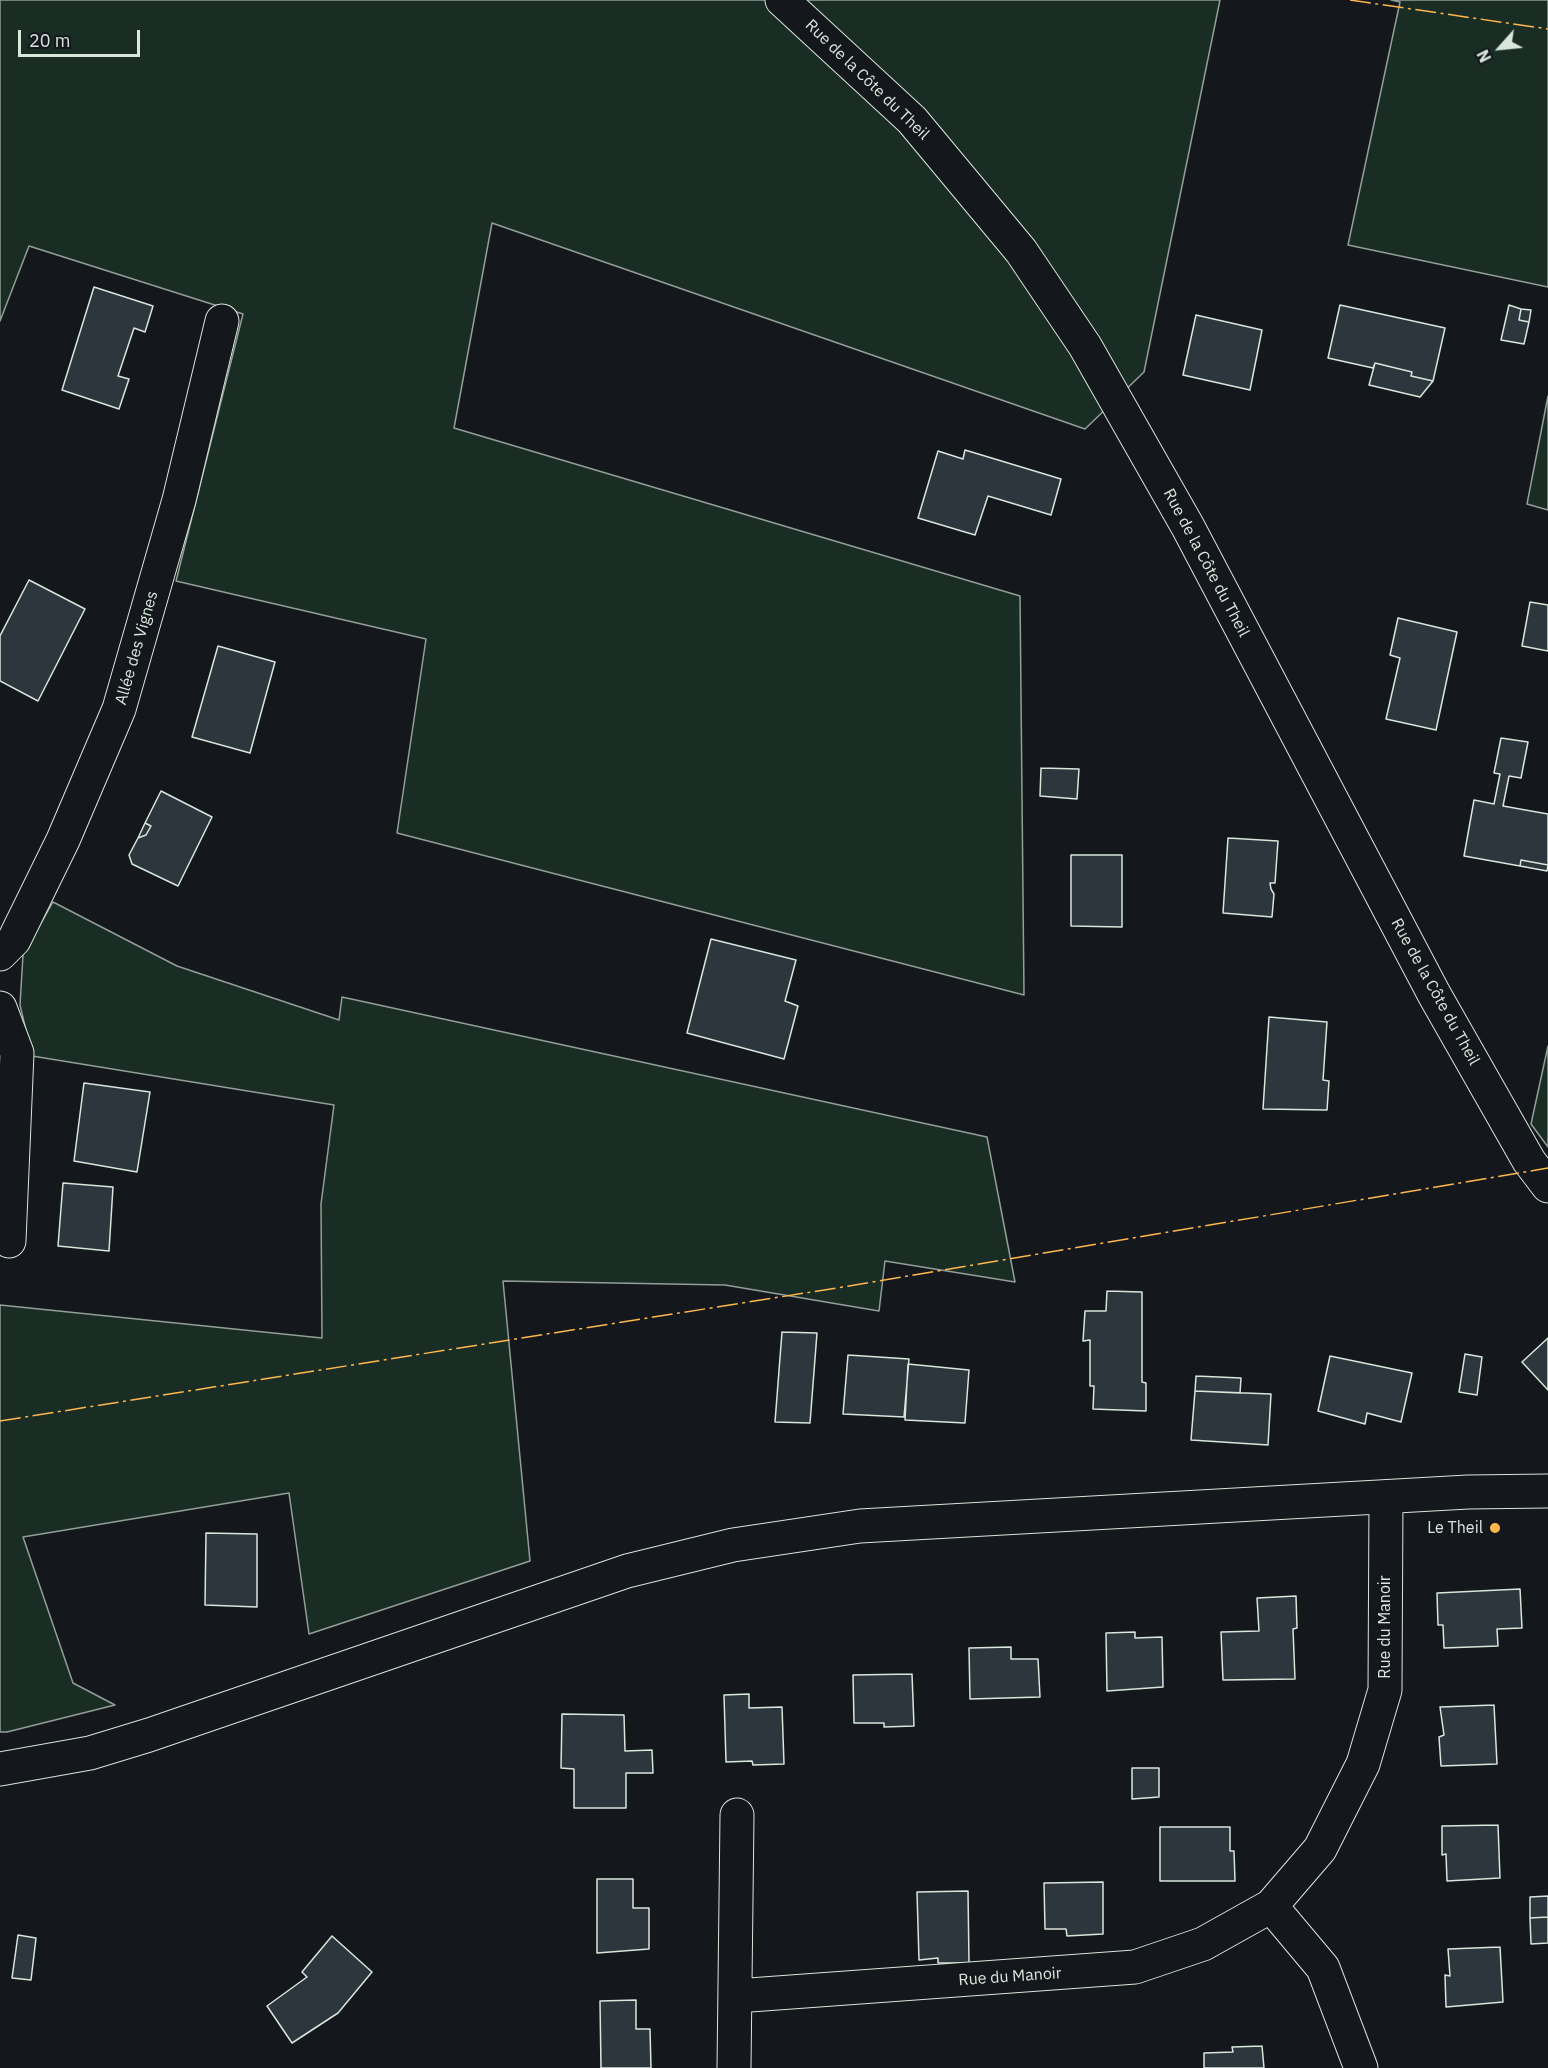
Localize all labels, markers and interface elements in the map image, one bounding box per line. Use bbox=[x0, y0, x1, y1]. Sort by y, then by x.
street label: Rue de la Côte du Theil bbox=[801, 16, 933, 144]
scale bar bbox=[21, 18, 142, 56]
north arrow bbox=[1470, 18, 1530, 78]
text: 20 m bbox=[29, 29, 71, 52]
text: N bbox=[1472, 46, 1496, 66]
street label: Rue de la Côte du Theil bbox=[1159, 486, 1253, 640]
street label: Allée des Vignes bbox=[112, 589, 162, 707]
street label: Rue de la Côte du Theil bbox=[1387, 915, 1483, 1069]
place label: Le Theil bbox=[1427, 1518, 1483, 1538]
marker: Le Theil bbox=[1488, 1521, 1502, 1535]
street label: Rue du Manoir bbox=[1375, 1575, 1395, 1679]
street label: Rue du Manoir bbox=[958, 1964, 1062, 1990]

